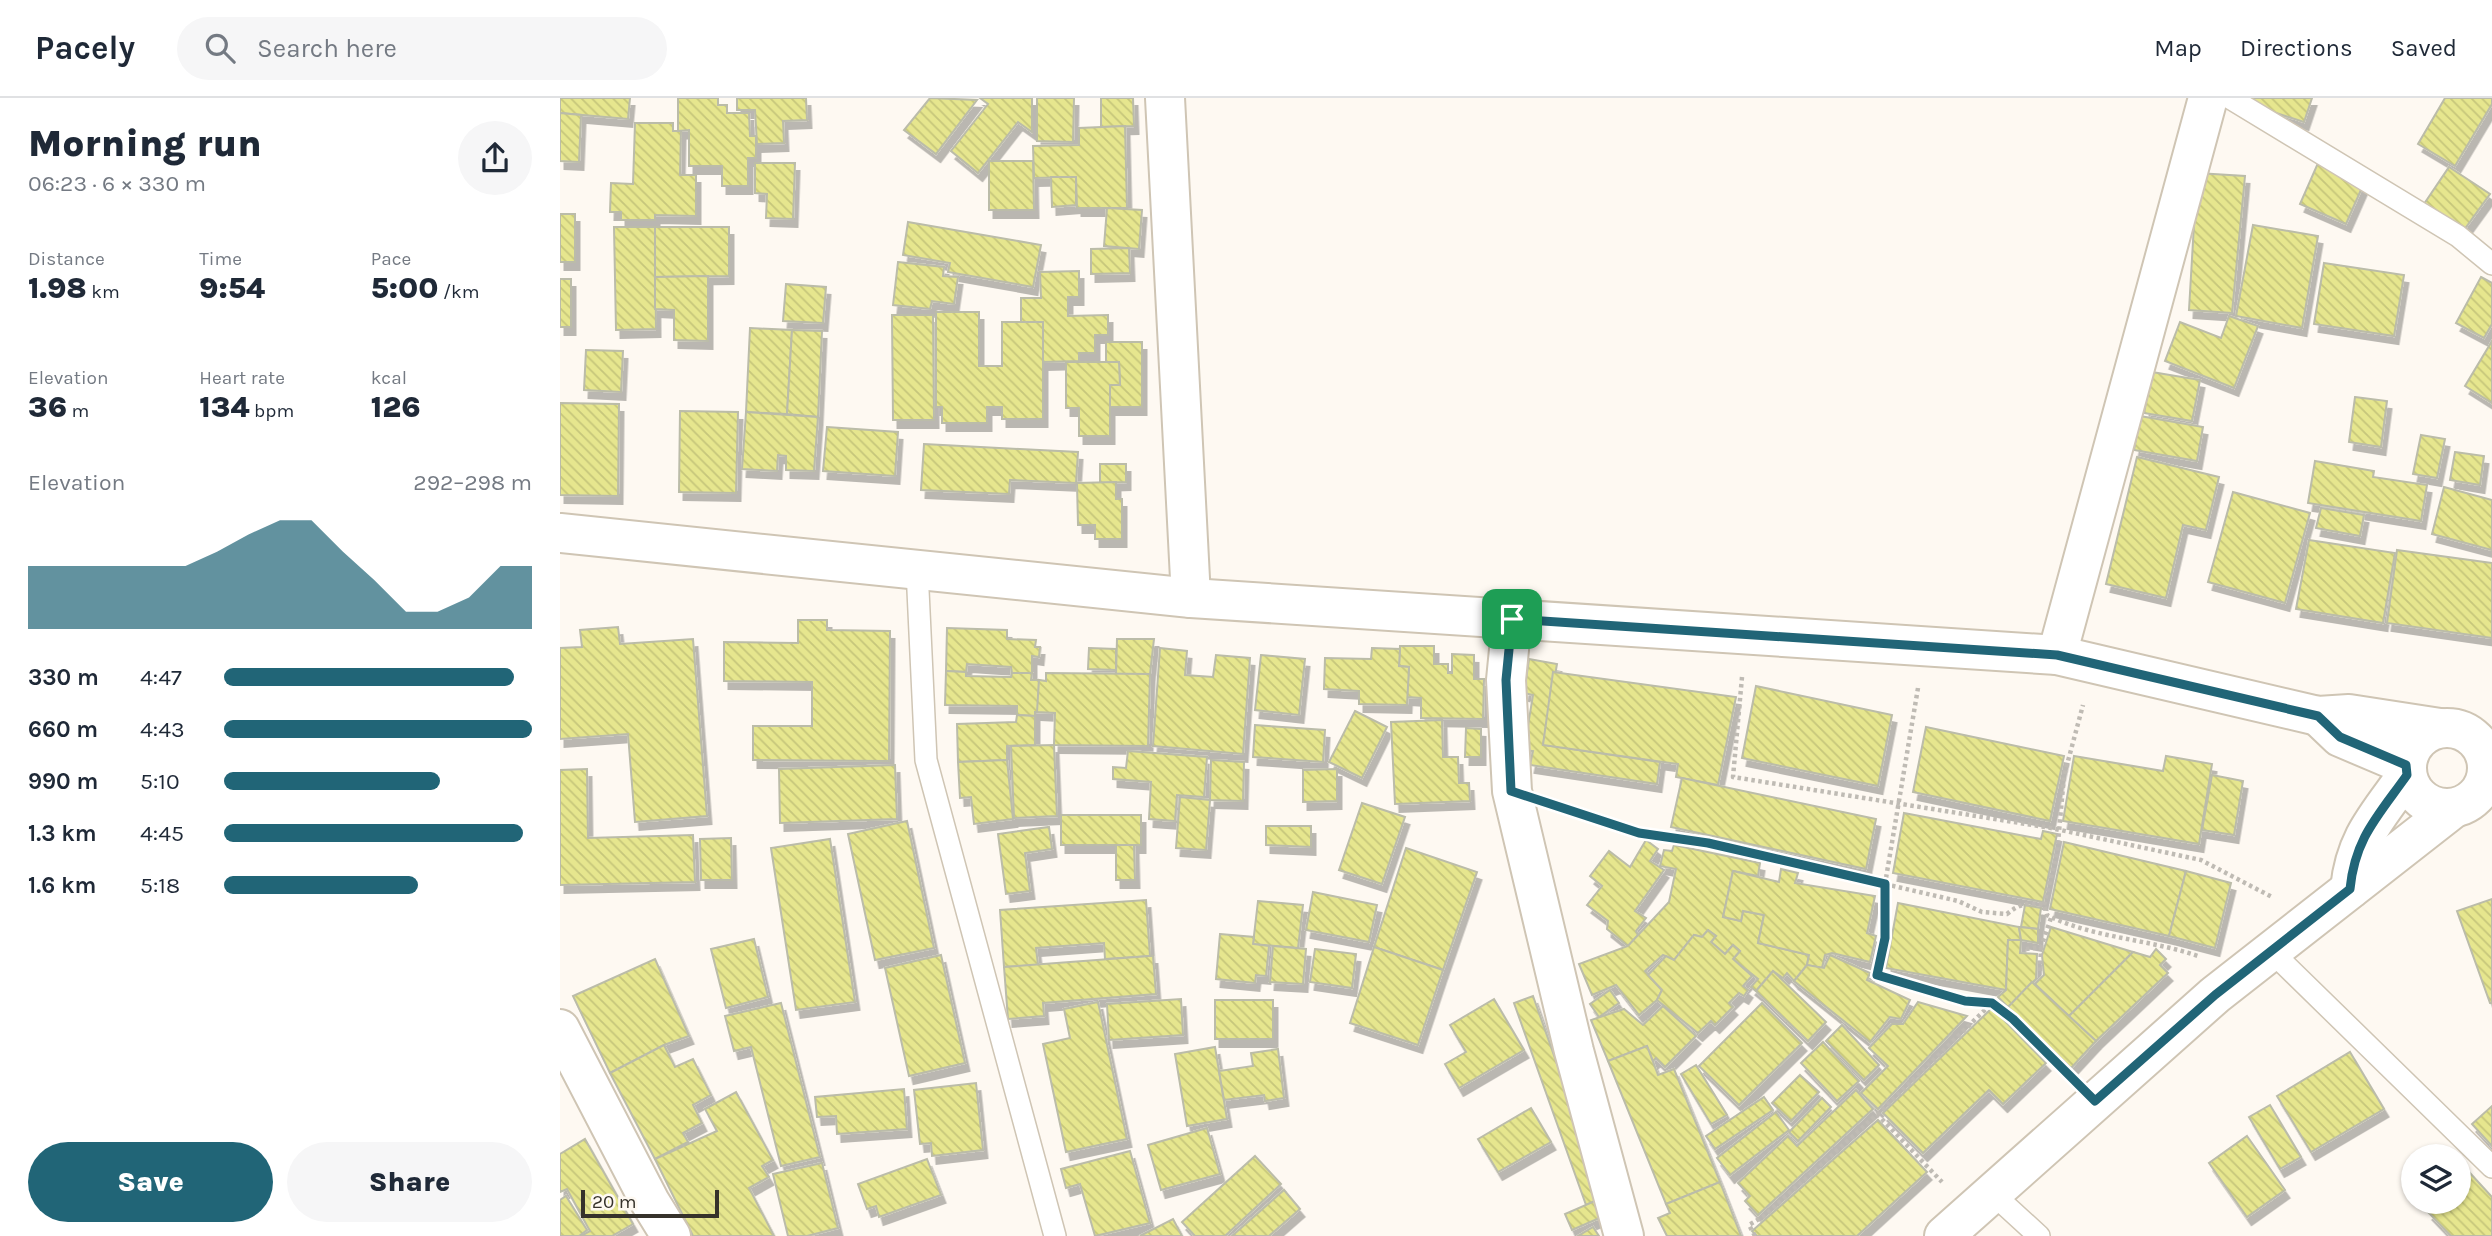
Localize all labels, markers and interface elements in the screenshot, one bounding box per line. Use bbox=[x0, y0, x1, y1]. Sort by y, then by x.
search box bbox=[177, 17, 667, 80]
text: Pacely bbox=[35, 29, 135, 67]
icon: search bbox=[201, 29, 239, 67]
text: Search here bbox=[257, 33, 397, 64]
text: Map bbox=[2154, 34, 2202, 62]
text: Directions bbox=[2240, 34, 2353, 62]
text: Saved bbox=[2391, 34, 2457, 62]
text: Morning run bbox=[28, 121, 262, 166]
button: share bbox=[458, 121, 532, 195]
text: 06:23 · 6 × 330 m bbox=[28, 170, 206, 197]
text: Distance bbox=[28, 248, 105, 270]
text: Time bbox=[199, 248, 242, 270]
text: Pace bbox=[371, 248, 411, 270]
text: 1.98 bbox=[28, 270, 87, 306]
text: 9:54 bbox=[199, 270, 265, 306]
text: 5:00 bbox=[371, 270, 438, 306]
text: km bbox=[87, 281, 120, 303]
text: /km bbox=[438, 281, 480, 303]
text: Elevation bbox=[28, 367, 108, 389]
text: Heart rate bbox=[199, 367, 285, 389]
text: kcal bbox=[371, 367, 407, 389]
text: 36 bbox=[28, 389, 67, 425]
text: 134 bbox=[199, 389, 250, 425]
text: 126 bbox=[371, 389, 420, 425]
text: m bbox=[67, 400, 89, 422]
text: bpm bbox=[250, 400, 294, 422]
text: Elevation bbox=[28, 469, 125, 496]
text: 292–298 m bbox=[413, 469, 532, 496]
pin bbox=[1482, 589, 1542, 649]
icon: arrive bbox=[1493, 600, 1531, 638]
text: 330 m bbox=[28, 664, 99, 691]
text: 4:47 bbox=[140, 664, 182, 691]
text: 660 m bbox=[28, 716, 98, 743]
text: 4:43 bbox=[140, 716, 185, 743]
text: 990 m bbox=[28, 768, 98, 795]
text: 5:10 bbox=[140, 768, 180, 795]
text: 1.3 km bbox=[28, 820, 97, 847]
text: 4:45 bbox=[140, 820, 184, 847]
text: 1.6 km bbox=[28, 872, 96, 899]
text: 5:18 bbox=[140, 872, 180, 899]
button: Save bbox=[28, 1142, 273, 1222]
button: Share bbox=[287, 1142, 532, 1222]
map controls bbox=[2401, 1144, 2471, 1214]
button: layers bbox=[2401, 1144, 2471, 1214]
scale bar bbox=[581, 1187, 719, 1219]
text: 20 m bbox=[592, 1191, 637, 1213]

